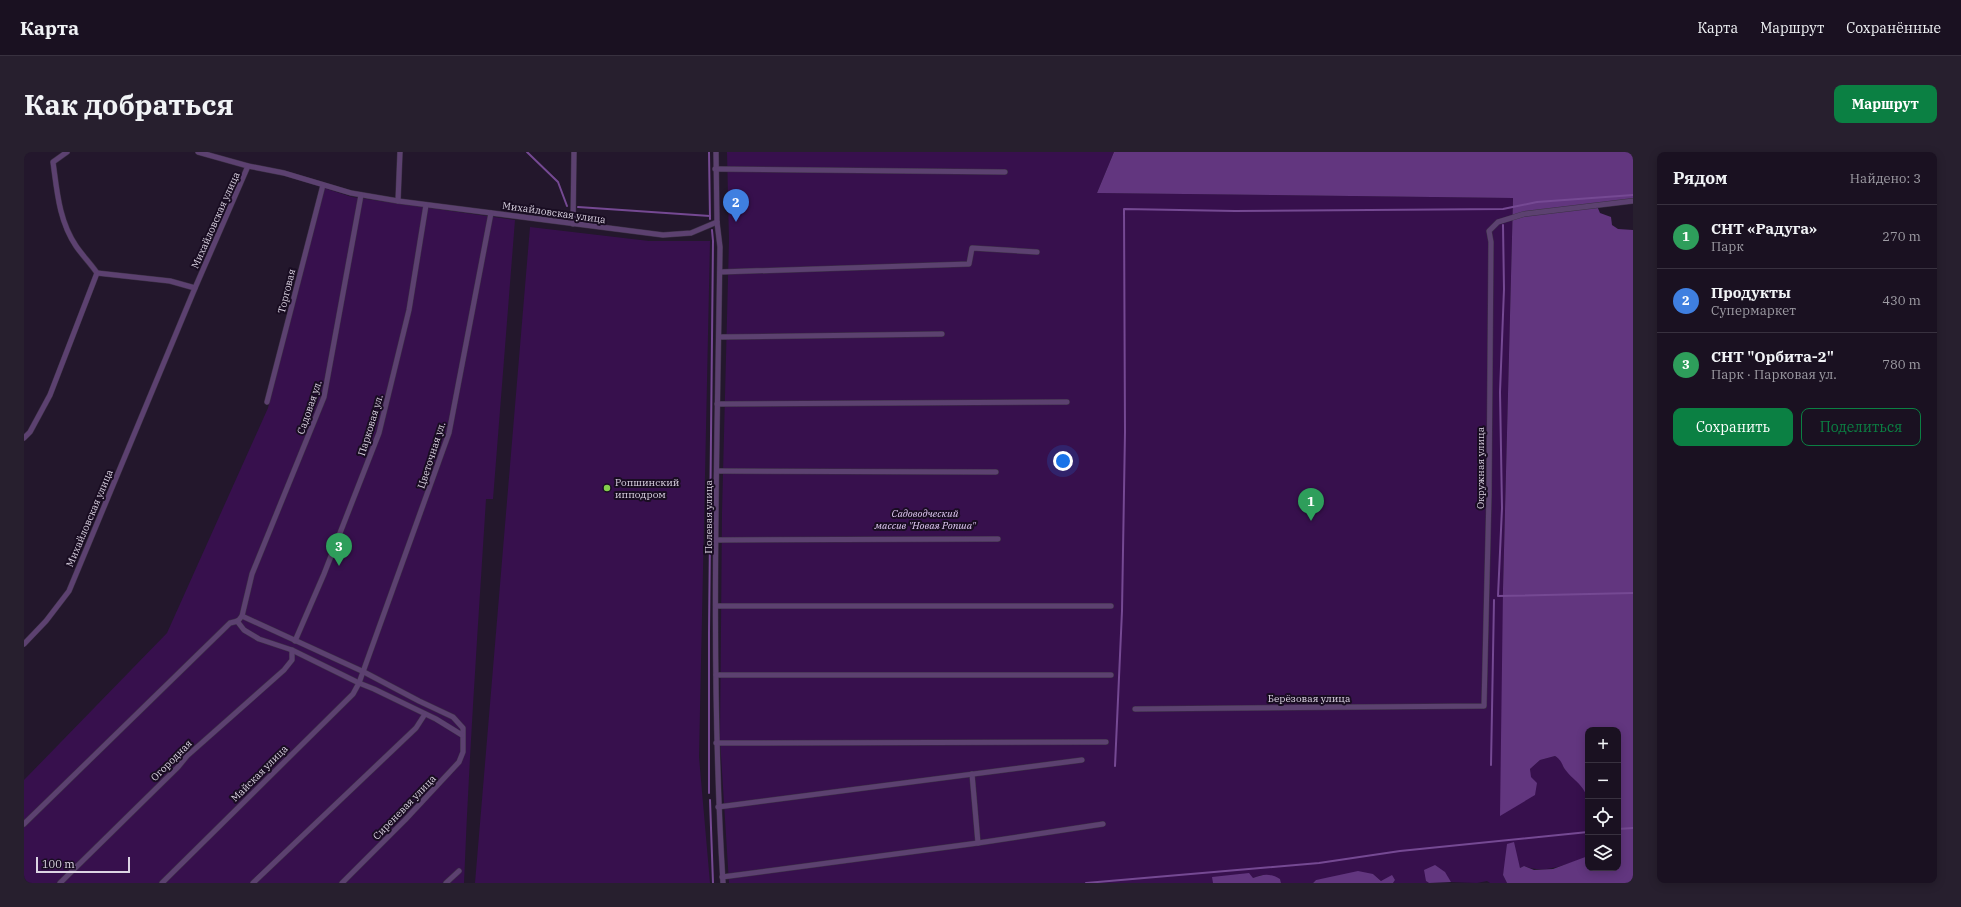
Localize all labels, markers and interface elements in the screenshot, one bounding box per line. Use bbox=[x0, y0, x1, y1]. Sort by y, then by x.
text: Карта bbox=[20, 16, 79, 40]
text: Карта bbox=[1697, 19, 1738, 37]
text: Маршрут bbox=[1760, 19, 1824, 37]
text: Сохранённые bbox=[1846, 19, 1941, 37]
button: Маршрут bbox=[1834, 85, 1937, 123]
text: Как добраться bbox=[24, 86, 234, 123]
text: Рядом bbox=[1673, 167, 1728, 189]
street label: Михайловская улица bbox=[188, 169, 243, 271]
text: Найдено: 3 bbox=[1850, 170, 1921, 187]
pin: 2 bbox=[723, 189, 749, 222]
street label: Михайловская улица bbox=[501, 199, 607, 226]
text: СНТ «Радуга» bbox=[1711, 219, 1817, 238]
text: 1 bbox=[1682, 228, 1690, 245]
text: 270 m bbox=[1882, 228, 1921, 245]
text: Парк bbox=[1711, 238, 1744, 255]
street label: Торговая bbox=[275, 267, 298, 315]
text: Продукты bbox=[1711, 283, 1791, 302]
text: 2 bbox=[1682, 292, 1690, 309]
text: 430 m bbox=[1882, 292, 1921, 309]
text: Супермаркет bbox=[1711, 302, 1796, 319]
text: СНТ "Орбита-2" bbox=[1711, 347, 1834, 366]
text: 3 bbox=[1682, 356, 1690, 373]
text: 780 m bbox=[1882, 356, 1921, 373]
text: Парк · Парковая ул. bbox=[1711, 366, 1837, 383]
street label: Садовая ул. bbox=[294, 378, 325, 436]
street label: Парковая ул. bbox=[355, 393, 386, 457]
button: Сохранить bbox=[1673, 408, 1793, 446]
button: Поделиться bbox=[1801, 408, 1921, 446]
street label: Цветочная ул. bbox=[415, 420, 448, 490]
street label: Окружная улица bbox=[1474, 426, 1487, 509]
your location bbox=[1053, 451, 1073, 471]
street label: Михайловская улица bbox=[63, 467, 116, 569]
place label: Ропшинский ипподром bbox=[615, 476, 680, 501]
street label: Полевая улица bbox=[702, 480, 715, 554]
marker: Ропшинский ипподром bbox=[602, 483, 612, 493]
pin: 1 bbox=[1298, 488, 1324, 521]
park label: Садоводческий массив "Новая Ропша" bbox=[873, 507, 977, 532]
pin: 3 bbox=[326, 533, 352, 566]
street label: Берёзовая улица bbox=[1268, 692, 1351, 705]
map controls bbox=[1585, 727, 1621, 871]
button: + bbox=[1585, 727, 1621, 763]
street label: Огородная bbox=[148, 737, 195, 784]
street label: Майская улица bbox=[228, 742, 291, 804]
button: − bbox=[1585, 763, 1621, 799]
street label: Сиреневая улица bbox=[370, 772, 439, 843]
button: locate bbox=[1585, 799, 1621, 835]
button: layers bbox=[1585, 835, 1621, 871]
scale bar bbox=[36, 855, 130, 874]
text: 100 m bbox=[42, 857, 75, 871]

